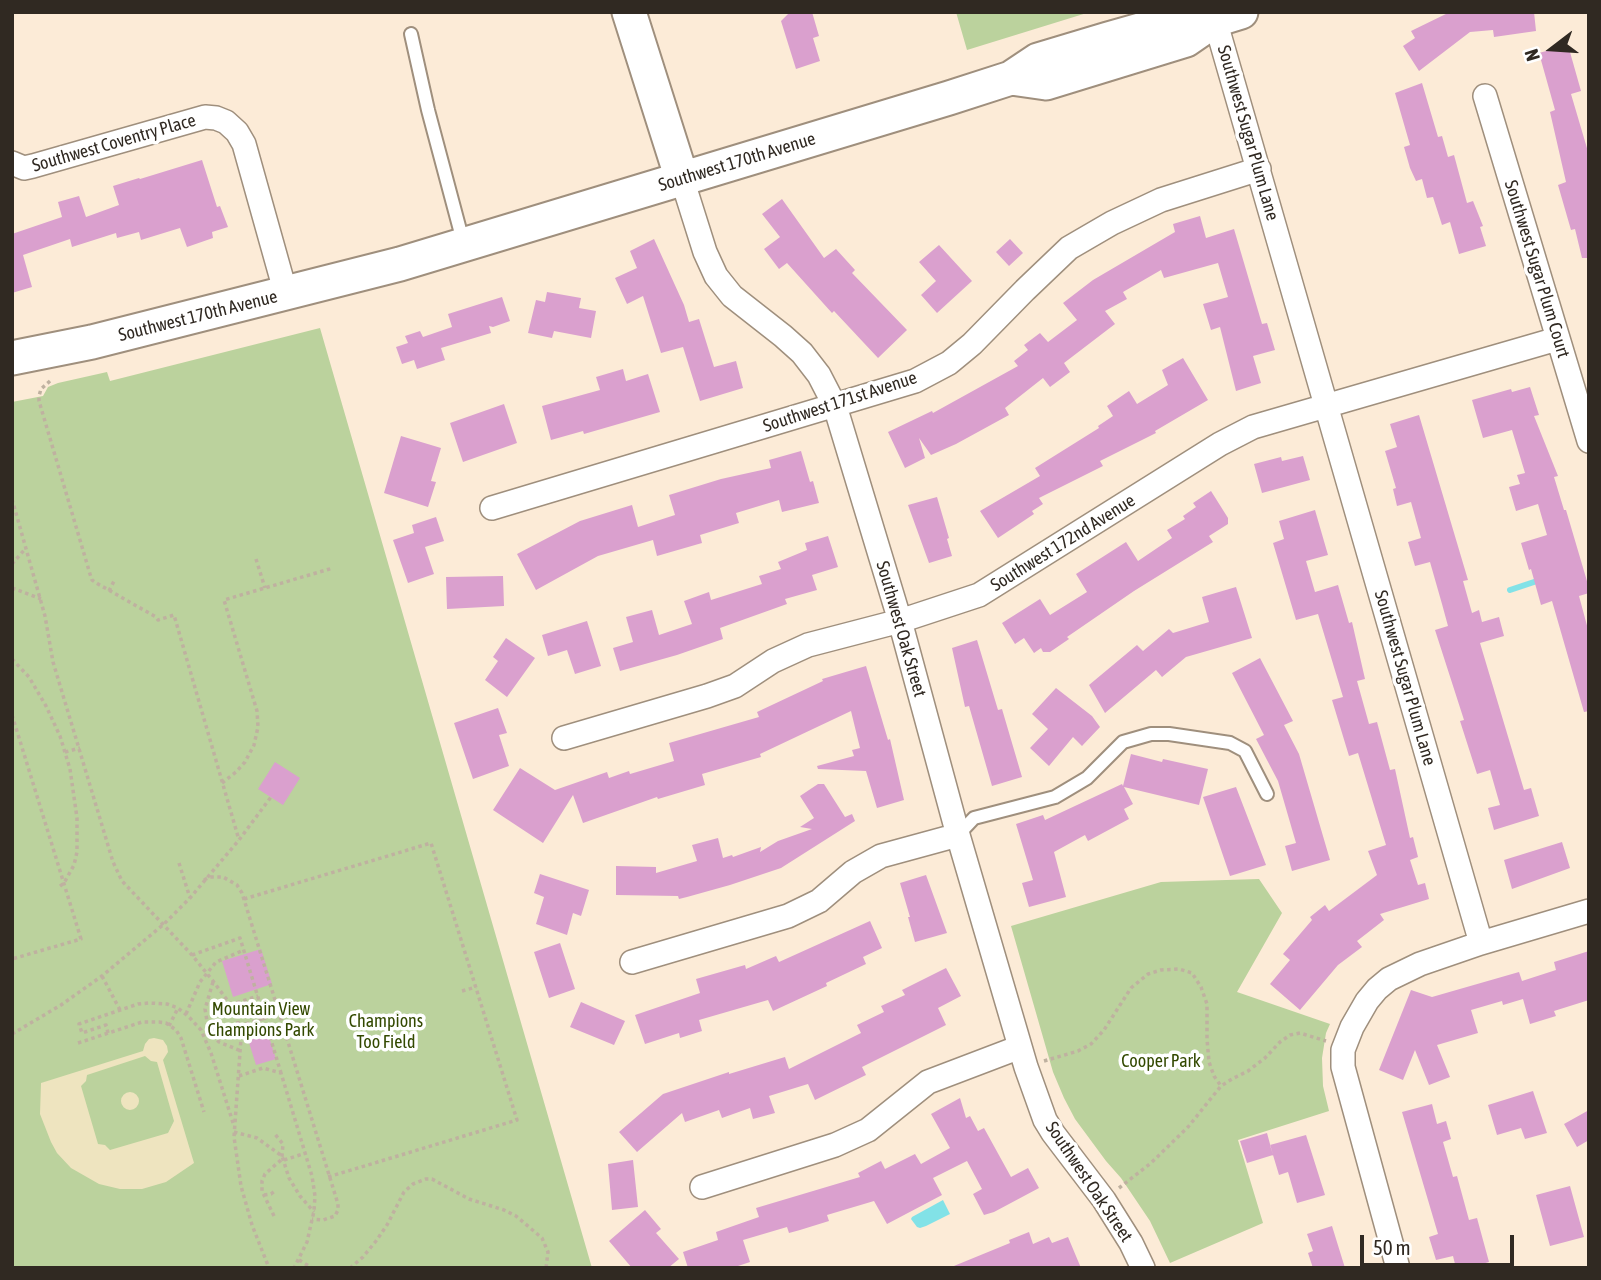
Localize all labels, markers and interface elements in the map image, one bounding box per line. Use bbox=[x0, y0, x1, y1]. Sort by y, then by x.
north arrow bbox=[1517, 14, 1587, 84]
street label: Southwest Sugar Plum Lane bbox=[1213, 43, 1283, 223]
text: N bbox=[1520, 47, 1544, 64]
street label: Southwest Coventry Place bbox=[30, 109, 198, 177]
street label: Southwest 170th Avenue bbox=[656, 128, 818, 196]
street label: Southwest Sugar Plum Court bbox=[1500, 178, 1574, 360]
street label: Southwest 170th Avenue bbox=[116, 286, 280, 346]
street label: Southwest 171st Avenue bbox=[760, 367, 920, 437]
street label: Southwest 172nd Avenue bbox=[987, 490, 1139, 596]
street label: Southwest Oak Street bbox=[871, 559, 931, 699]
street label: Southwest Sugar Plum Lane bbox=[1370, 588, 1440, 768]
park label: Mountain View Champions Park bbox=[208, 998, 314, 1040]
park label: Champions Too Field bbox=[349, 1010, 423, 1052]
park label: Cooper Park bbox=[1121, 1050, 1201, 1072]
street label: Southwest Oak Street bbox=[1041, 1118, 1137, 1246]
scale bar bbox=[1363, 1220, 1517, 1264]
text: 50 m bbox=[1373, 1235, 1411, 1259]

